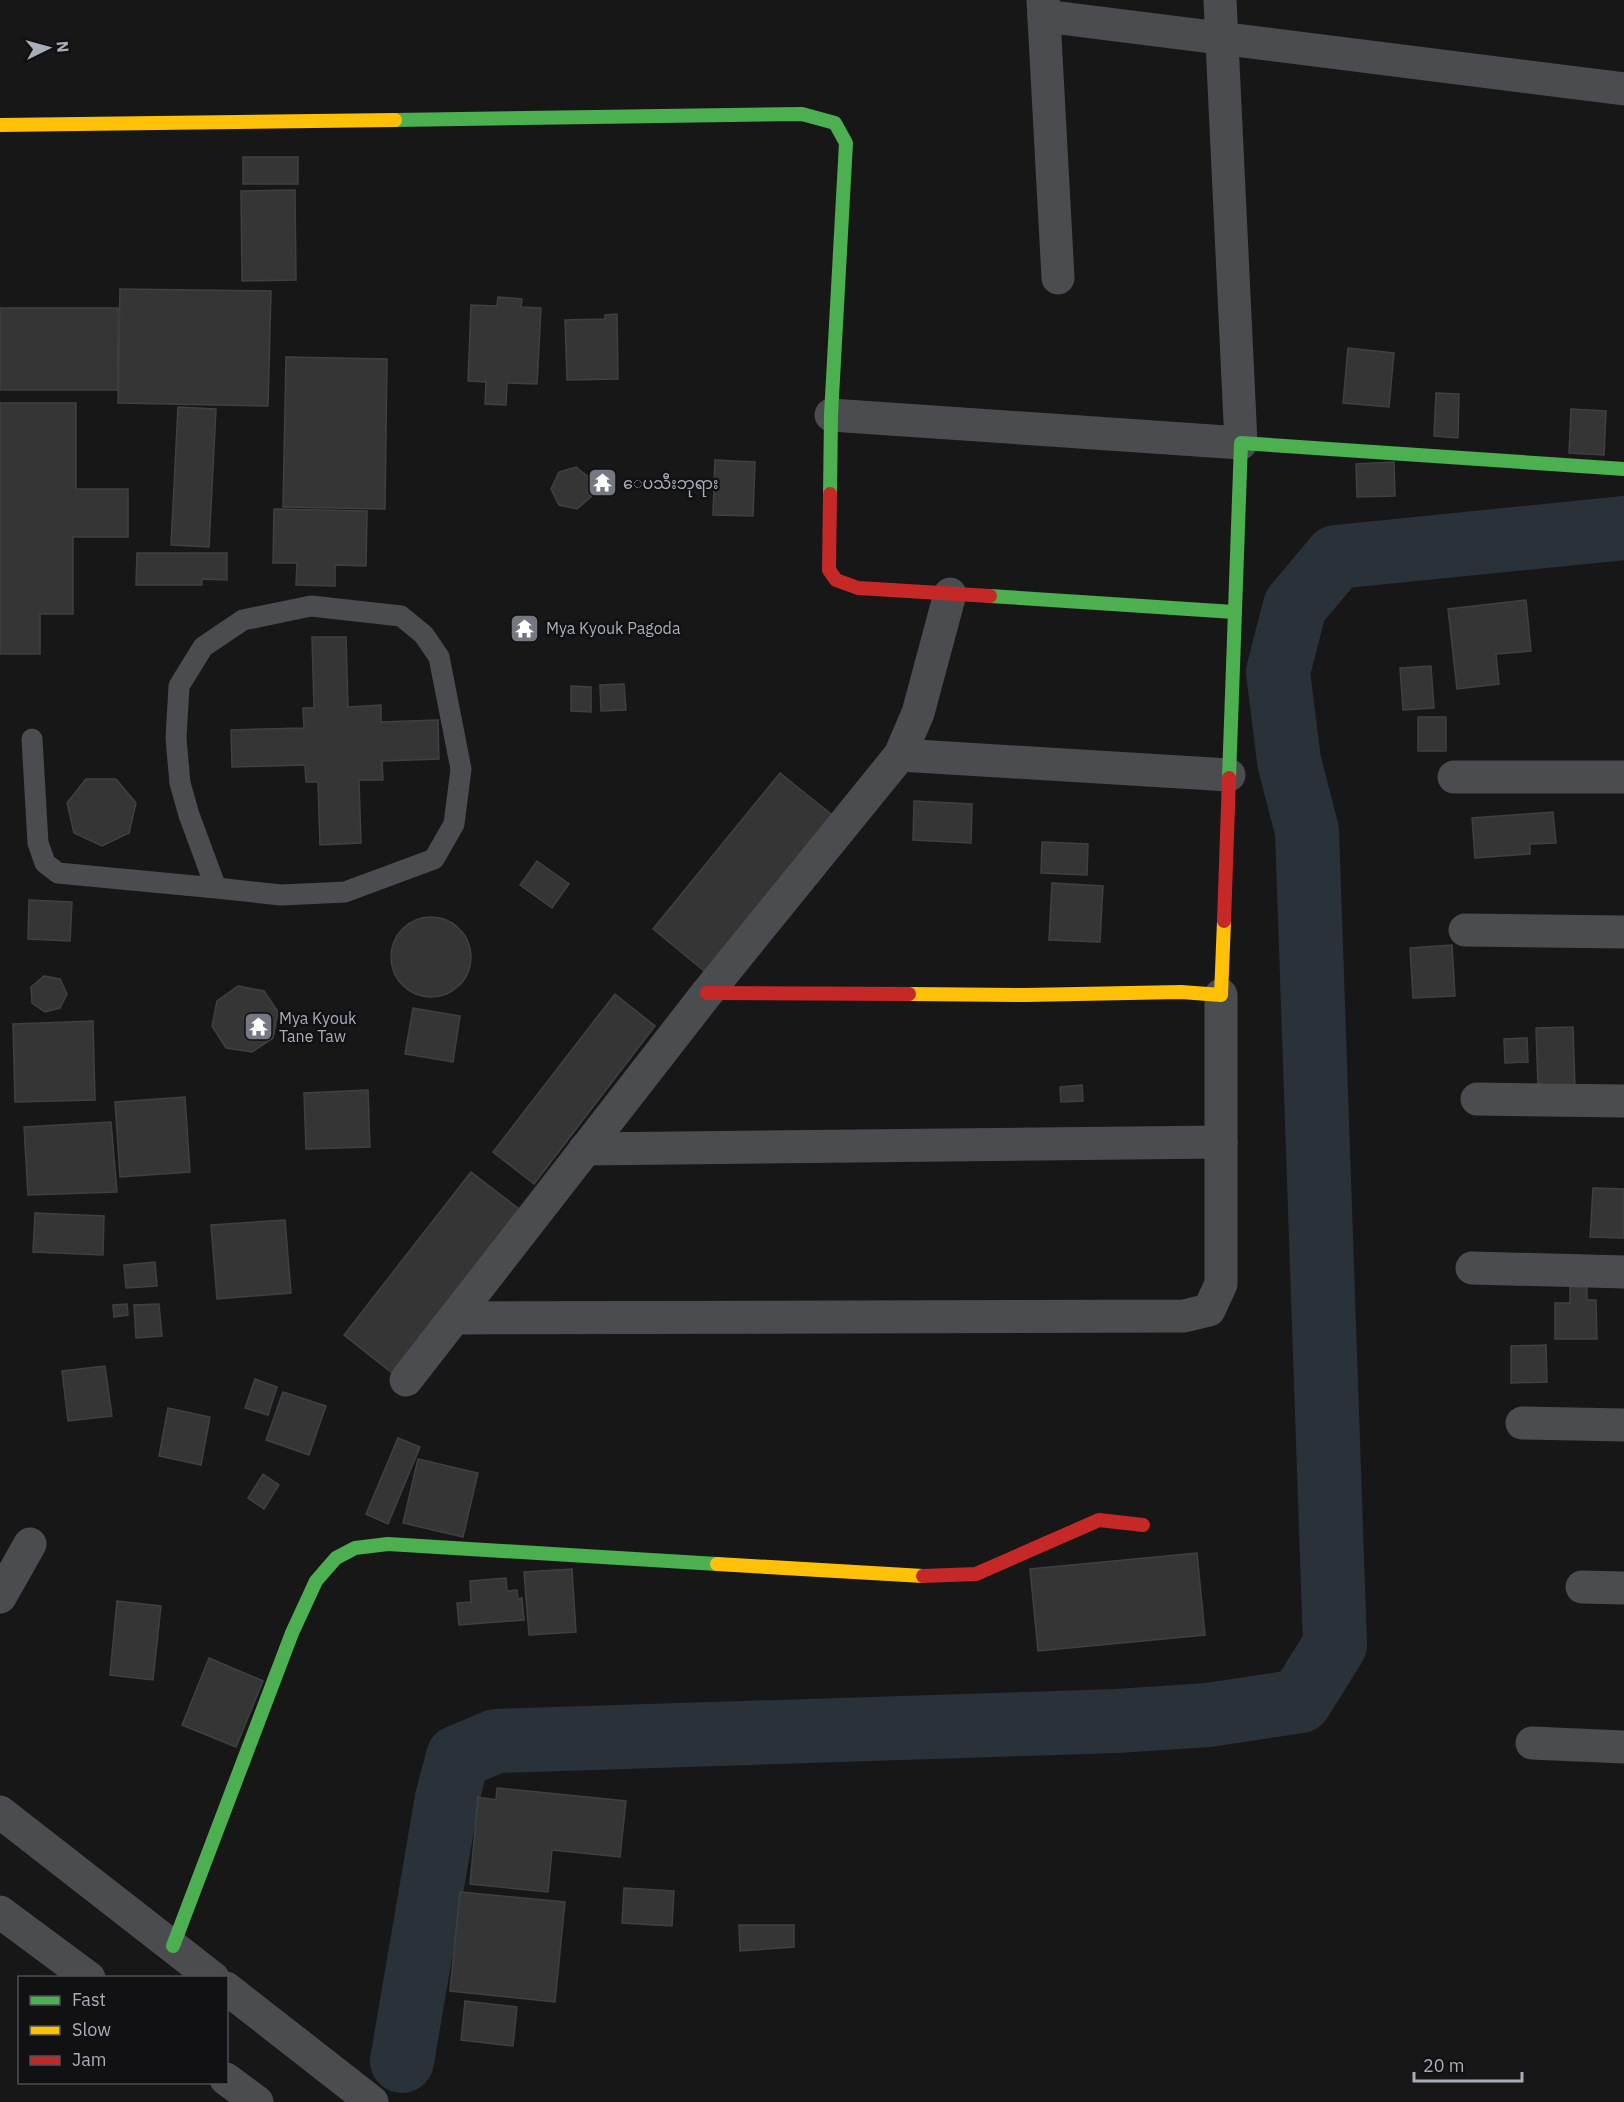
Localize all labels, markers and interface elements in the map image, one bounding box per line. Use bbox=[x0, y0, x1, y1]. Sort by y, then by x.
north arrow bbox=[18, 18, 78, 78]
text: N bbox=[52, 40, 73, 53]
temple icon: ေပသီးဘုရား bbox=[586, 467, 618, 499]
place label: ေပသီးဘုရား bbox=[623, 473, 719, 498]
temple icon: Mya Kyouk Pagoda bbox=[509, 612, 541, 644]
place label: Mya Kyouk Pagoda bbox=[546, 618, 681, 638]
place label: Mya Kyouk Tane Taw bbox=[279, 1008, 357, 1046]
temple icon: Mya Kyouk Tane Taw bbox=[242, 1011, 274, 1043]
legend bbox=[18, 1976, 228, 2084]
text: Fast bbox=[72, 1988, 106, 2011]
text: Slow bbox=[72, 2018, 111, 2041]
scale bar bbox=[1414, 2045, 1522, 2083]
text: Jam bbox=[72, 2048, 107, 2071]
text: 20 m bbox=[1423, 2054, 1465, 2077]

